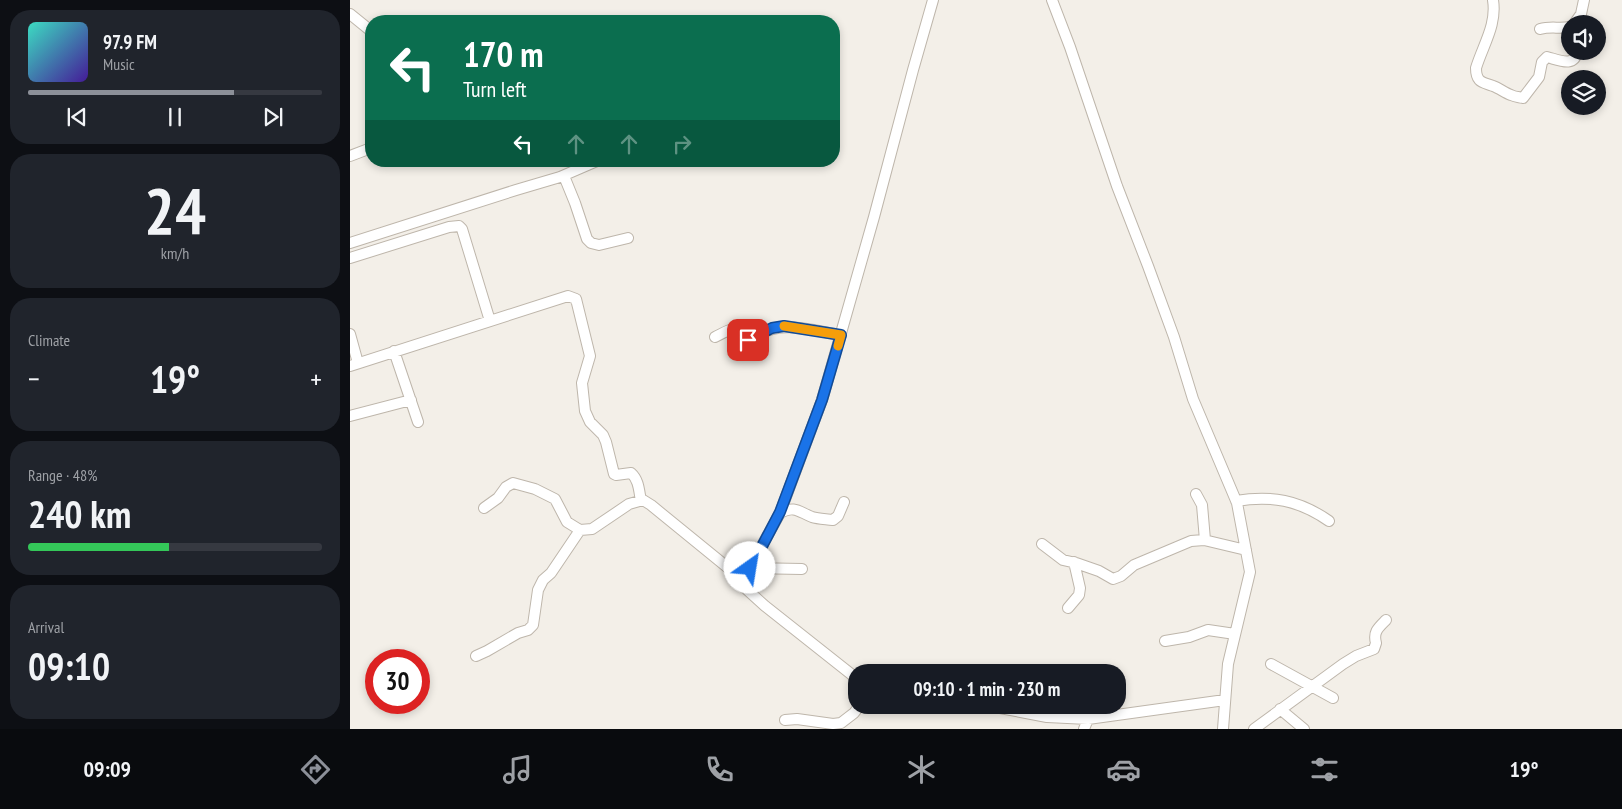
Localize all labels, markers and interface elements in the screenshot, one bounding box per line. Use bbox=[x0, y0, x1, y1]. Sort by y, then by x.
map controls bbox=[1561, 15, 1606, 115]
button: sound bbox=[1561, 15, 1606, 60]
text: 97.9 FM bbox=[103, 30, 157, 54]
text: 170 m bbox=[463, 31, 544, 77]
icon: left bbox=[380, 35, 445, 100]
text: Music bbox=[103, 54, 135, 74]
button: layers bbox=[1561, 70, 1606, 115]
text: Turn left bbox=[463, 75, 527, 103]
icon: previous bbox=[63, 103, 91, 131]
icon: pause bbox=[161, 103, 189, 131]
icon: next bbox=[259, 103, 287, 131]
icon: left bbox=[509, 130, 537, 158]
icon: ahead bbox=[562, 130, 590, 158]
icon: ahead bbox=[615, 130, 643, 158]
icon: right bbox=[668, 130, 696, 158]
text: 24 bbox=[144, 168, 206, 252]
text: km/h bbox=[161, 243, 189, 263]
pin bbox=[727, 319, 769, 361]
icon: arrive bbox=[734, 326, 762, 354]
text: Climate bbox=[28, 330, 70, 350]
text: 19° bbox=[150, 354, 200, 403]
text: − bbox=[28, 360, 40, 397]
text: + bbox=[310, 360, 322, 397]
text: Range · 48% bbox=[28, 465, 97, 485]
text: 240 km bbox=[28, 489, 131, 538]
position arrow bbox=[723, 541, 775, 593]
text: Arrival bbox=[28, 617, 64, 637]
text: 09:10 bbox=[28, 641, 110, 690]
speed limit sign: 30 bbox=[365, 649, 430, 714]
text: 09:10 · 1 min · 230 m bbox=[914, 677, 1060, 701]
icon: directions bbox=[298, 752, 333, 787]
icon: music bbox=[500, 752, 535, 787]
icon: phone bbox=[702, 752, 737, 787]
icon: climate bbox=[904, 752, 939, 787]
icon: car bbox=[1106, 752, 1141, 787]
icon: filters bbox=[1307, 752, 1342, 787]
text: 09:09 bbox=[83, 755, 131, 783]
text: 19° bbox=[1509, 755, 1538, 783]

